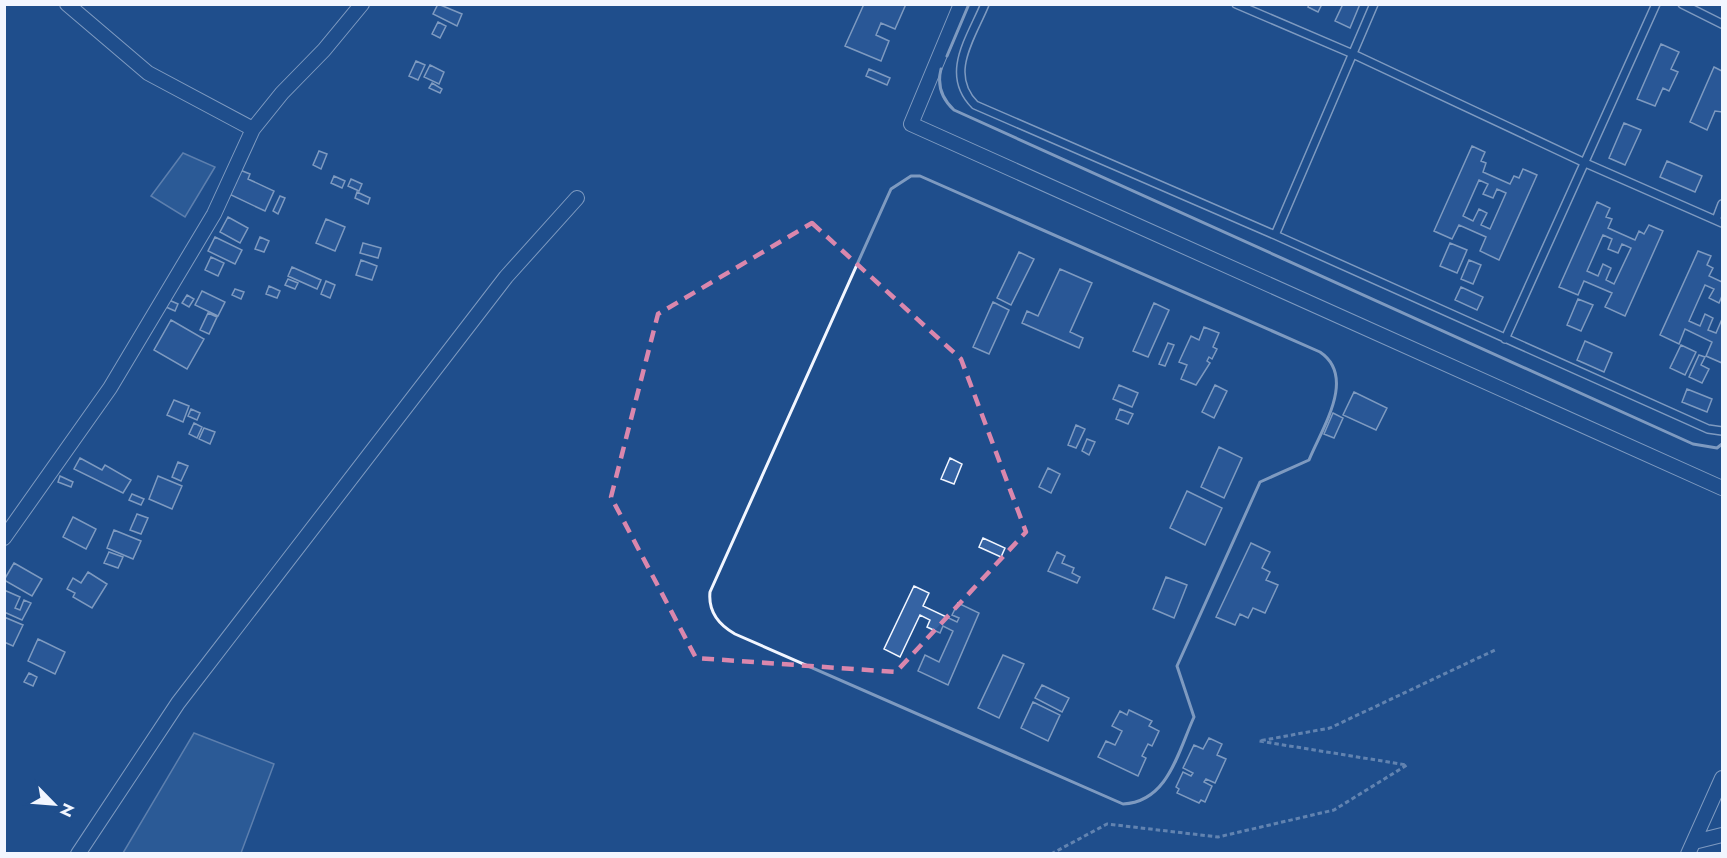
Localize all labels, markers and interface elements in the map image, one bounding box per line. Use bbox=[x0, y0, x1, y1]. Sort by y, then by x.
north arrow bbox=[24, 774, 84, 834]
text: N bbox=[54, 800, 80, 821]

